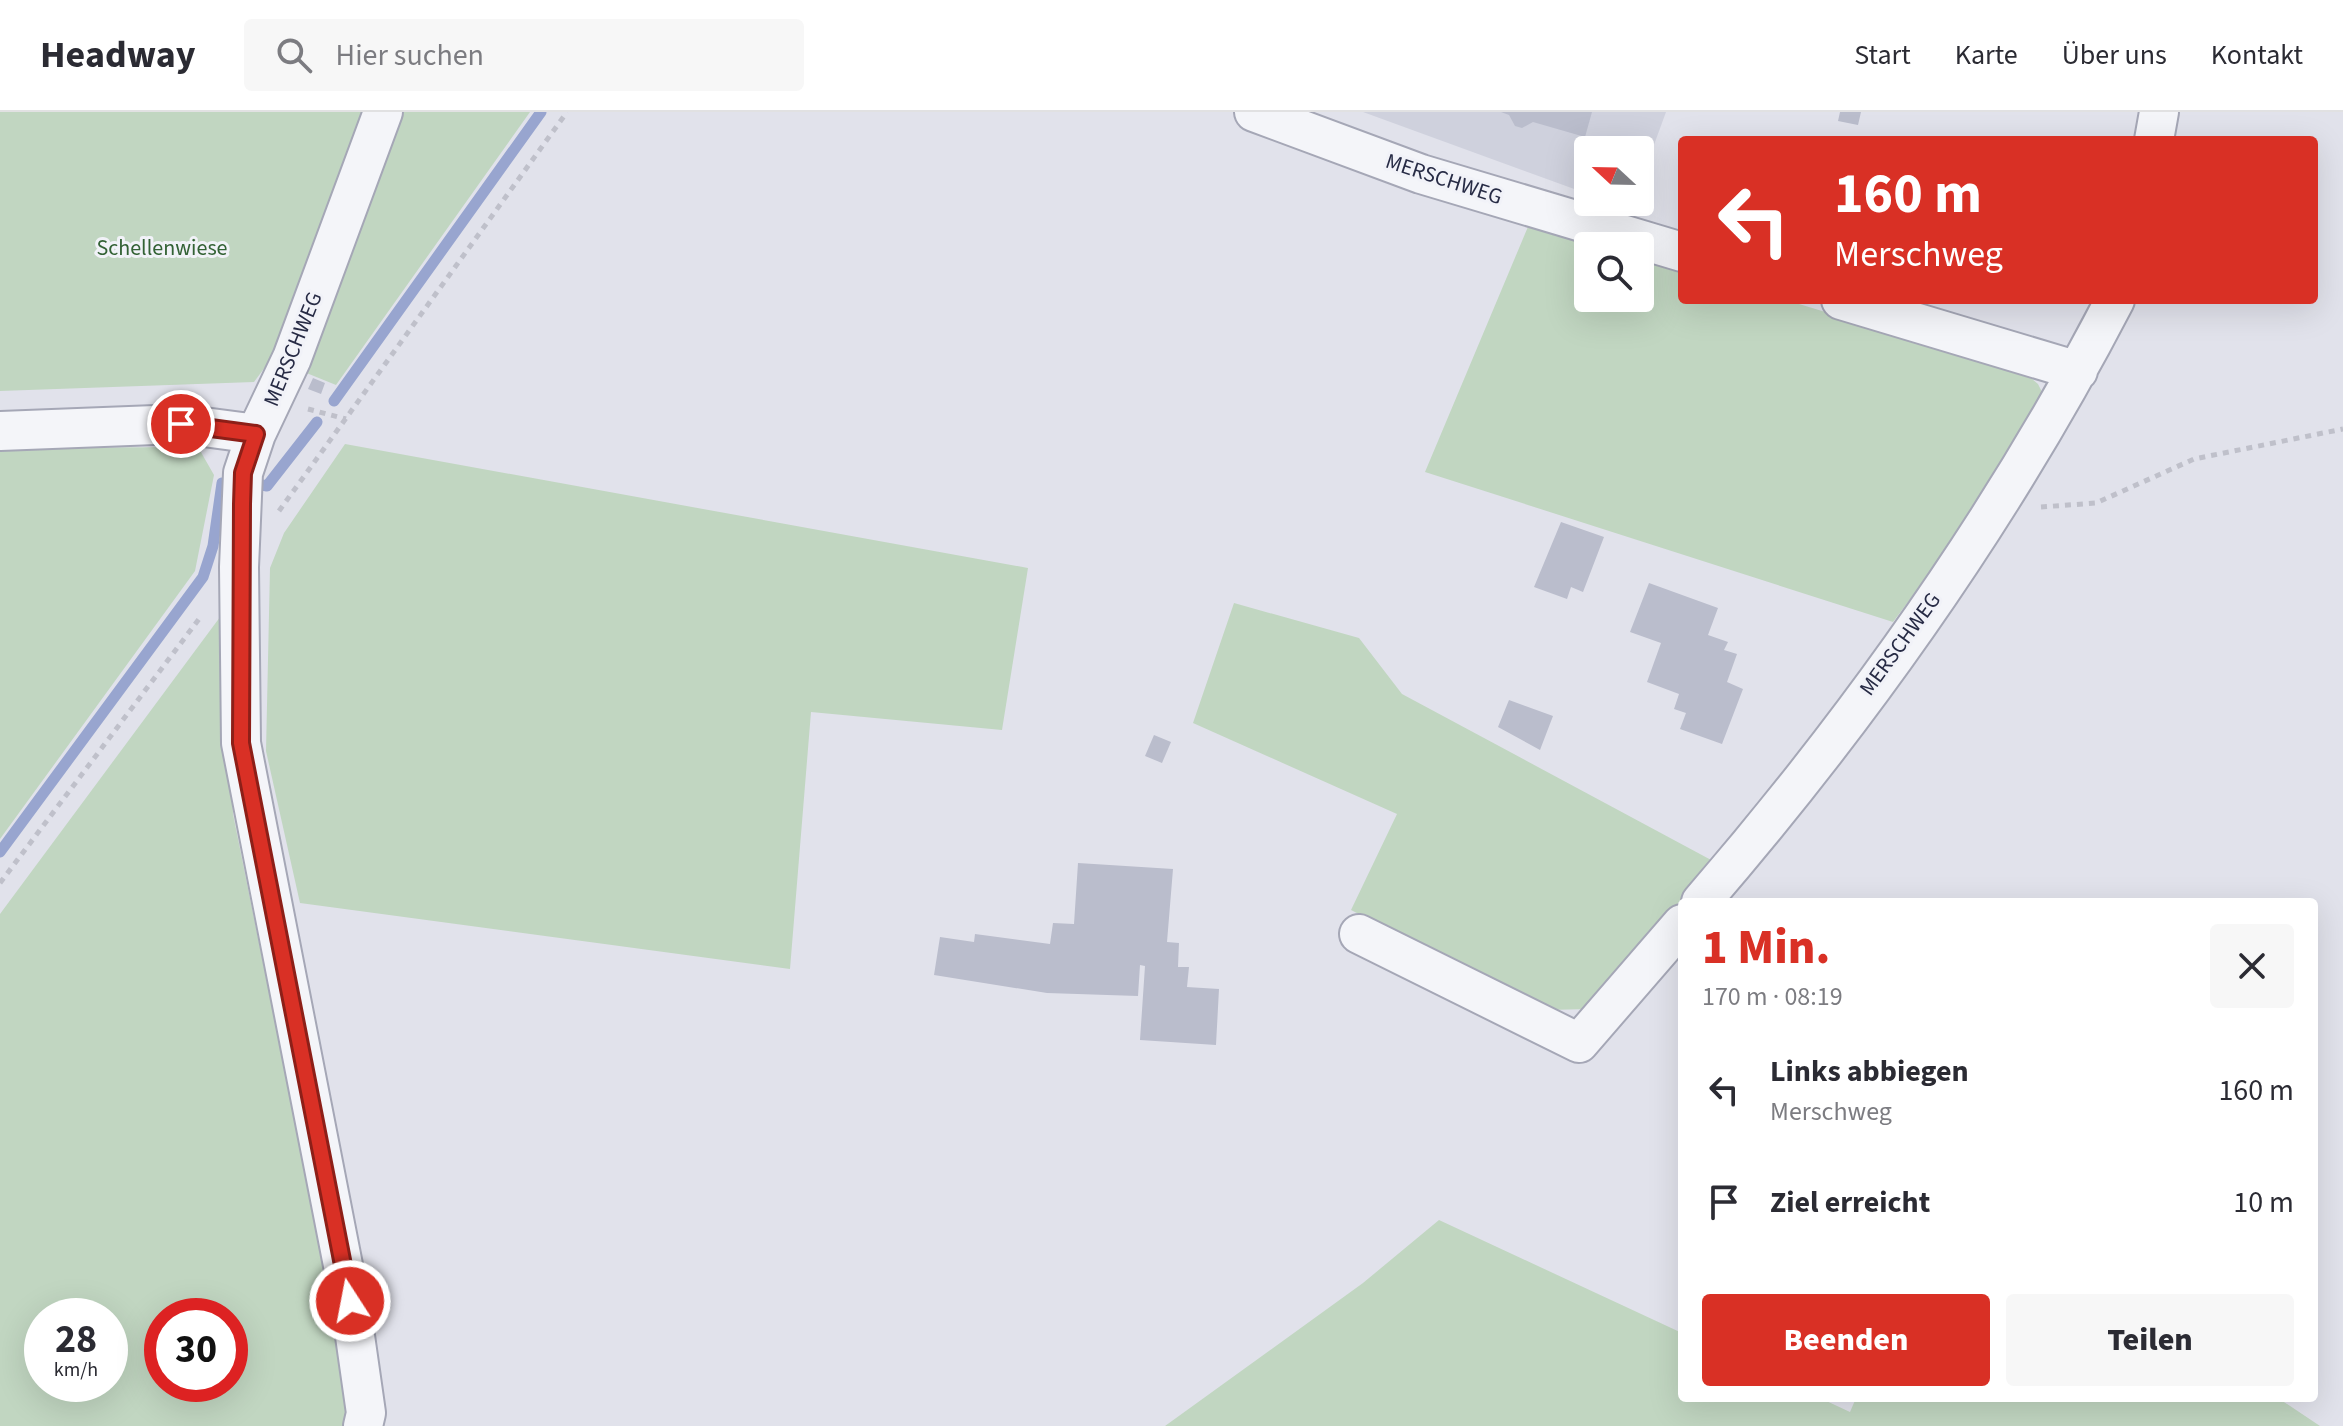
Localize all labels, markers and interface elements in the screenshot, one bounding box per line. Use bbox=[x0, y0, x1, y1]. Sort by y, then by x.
search box bbox=[244, 19, 804, 91]
text: Headway bbox=[40, 28, 196, 82]
icon: search bbox=[272, 33, 316, 77]
text: Hier suchen bbox=[336, 34, 484, 77]
text: Start bbox=[1854, 35, 1911, 75]
text: Karte bbox=[1955, 35, 2018, 75]
text: Über uns bbox=[2062, 35, 2167, 75]
text: Kontakt bbox=[2211, 35, 2303, 75]
north arrow bbox=[1574, 136, 1654, 216]
map controls bbox=[1574, 136, 1654, 312]
street label: MERSCHWEG bbox=[1382, 145, 1506, 213]
text: 160 m bbox=[1834, 155, 1982, 234]
icon: left bbox=[1702, 168, 1806, 272]
text: Merschweg bbox=[1834, 229, 2003, 280]
park label: Schellenwiese bbox=[96, 232, 228, 264]
button: search bbox=[1574, 232, 1654, 312]
street label: MERSCHWEG bbox=[256, 287, 330, 411]
pin bbox=[147, 390, 215, 458]
icon: arrive bbox=[159, 402, 203, 446]
street label: MERSCHWEG bbox=[1852, 586, 1948, 702]
text: 1 Min. bbox=[1702, 914, 1830, 982]
button: close bbox=[2210, 924, 2294, 1008]
text: 170 m · 08:19 bbox=[1702, 978, 1843, 1015]
text: Links abbiegen bbox=[1770, 1050, 1969, 1093]
icon: left bbox=[1702, 1068, 1746, 1112]
text: 160 m bbox=[2218, 1069, 2294, 1112]
text: Merschweg bbox=[1770, 1093, 1892, 1130]
icon: arrive bbox=[1702, 1180, 1746, 1224]
text: Ziel erreicht bbox=[1770, 1181, 1930, 1224]
text: 10 m bbox=[2233, 1181, 2294, 1224]
position arrow bbox=[308, 1259, 392, 1343]
button: Beenden bbox=[1702, 1294, 1990, 1386]
button: Teilen bbox=[2006, 1294, 2294, 1386]
speed limit sign: 30 bbox=[144, 1298, 248, 1402]
text: 28 bbox=[55, 1311, 97, 1368]
text: km/h bbox=[54, 1356, 98, 1384]

